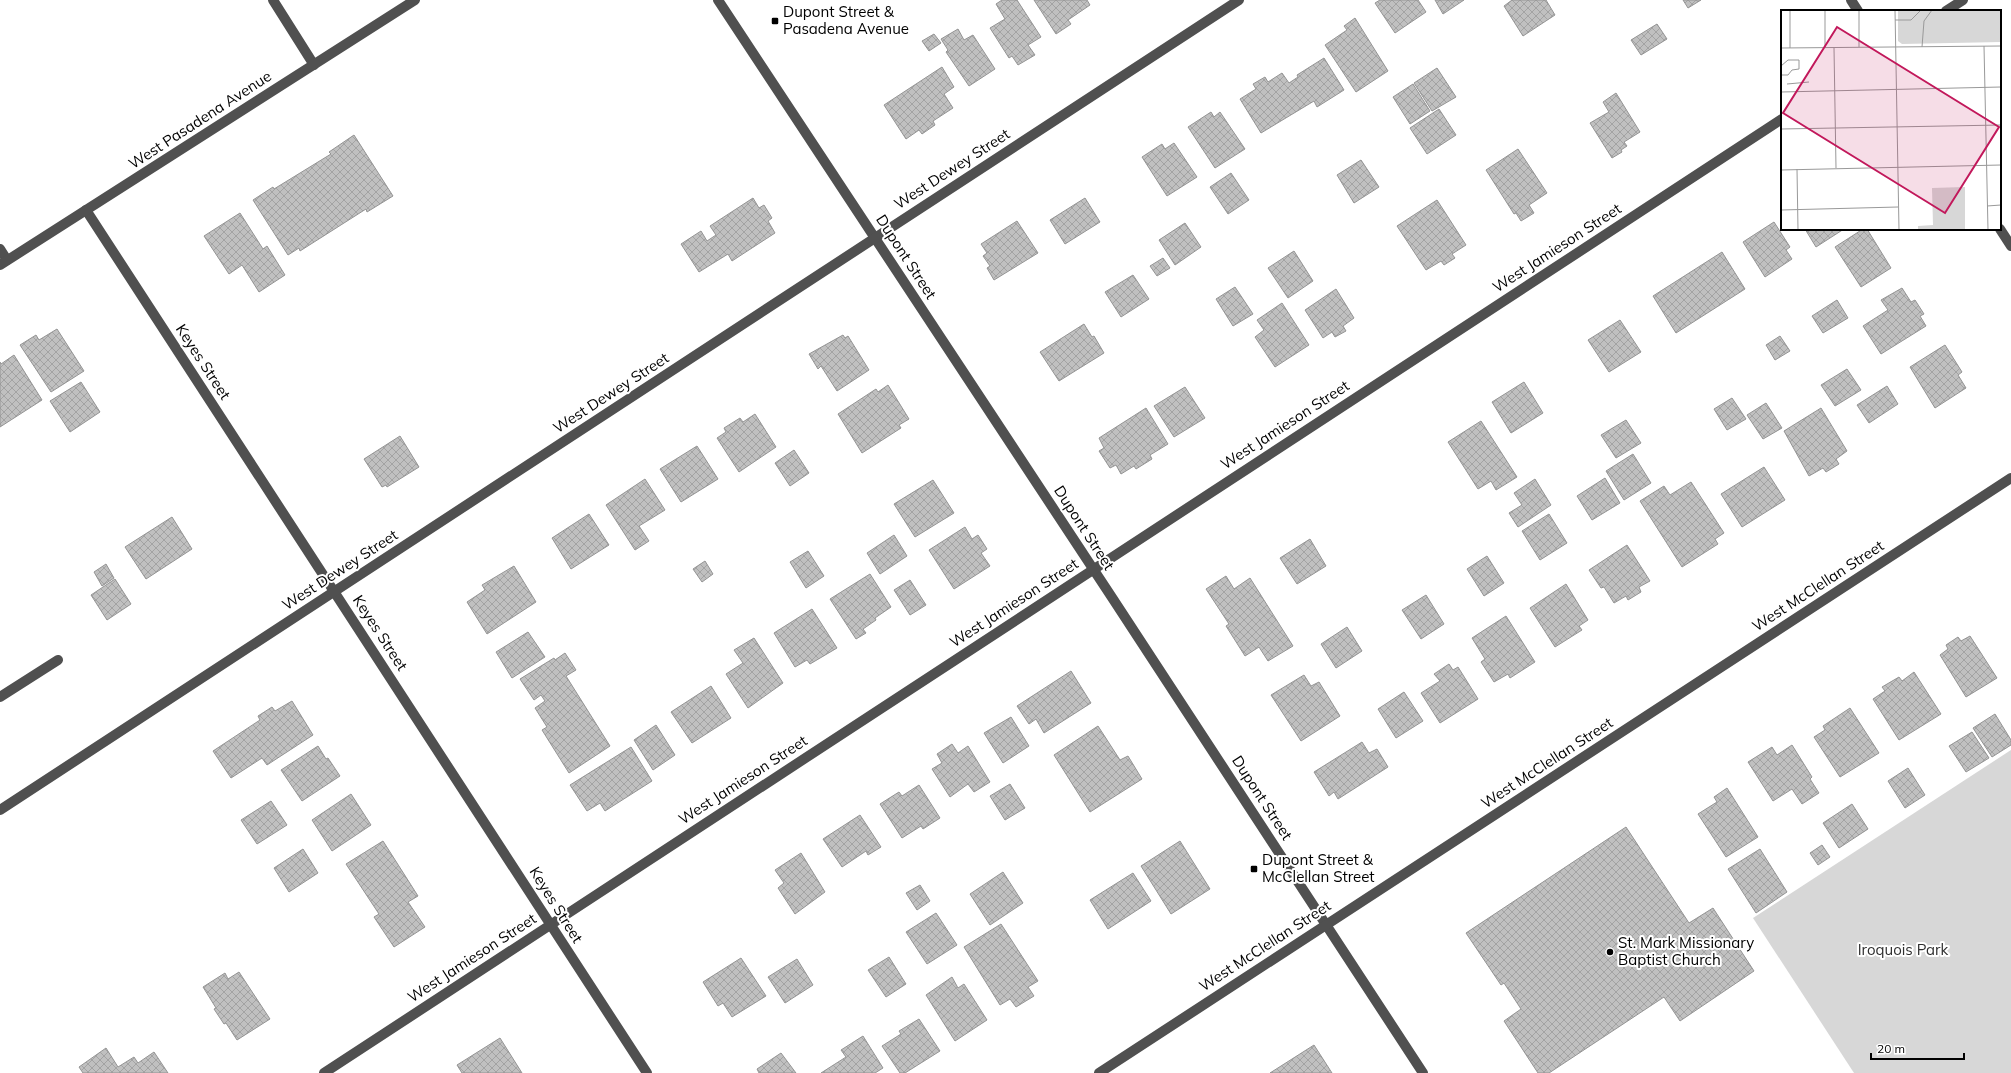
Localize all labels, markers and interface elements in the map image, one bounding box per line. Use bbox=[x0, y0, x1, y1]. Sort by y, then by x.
place label: Dupont Street & Pasadena Avenue bbox=[783, 2, 909, 38]
inset map bbox=[1781, 10, 2001, 230]
marker: Dupont Street & Pasadena Avenue bbox=[770, 16, 780, 26]
street label: West Pasadena Avenue bbox=[125, 66, 275, 173]
street label: West Dewey Street bbox=[890, 124, 1013, 213]
street label: West Jamieson Street bbox=[1489, 199, 1625, 296]
street label: Dupont Street bbox=[872, 211, 941, 303]
street label: Keyes Street bbox=[172, 320, 235, 403]
street label: West Dewey Street bbox=[549, 348, 672, 437]
street label: West Jamieson Street bbox=[1217, 376, 1353, 473]
street label: Dupont Street bbox=[1050, 482, 1119, 574]
street label: West Dewey Street bbox=[278, 525, 401, 614]
street label: West McClellan Street bbox=[1748, 536, 1887, 635]
street label: West Jamieson Street bbox=[946, 554, 1082, 651]
street label: Keyes Street bbox=[349, 591, 412, 674]
street label: West McClellan Street bbox=[1477, 713, 1616, 812]
street label: West Jamieson Street bbox=[675, 731, 811, 828]
street label: Dupont Street bbox=[1228, 752, 1297, 844]
place label: Dupont Street & McClellan Street bbox=[1262, 850, 1375, 886]
street label: Keyes Street bbox=[526, 863, 587, 946]
marker: Dupont Street & McClellan Street bbox=[1249, 864, 1259, 874]
street label: West McClellan Street bbox=[1195, 896, 1334, 995]
street label: West Jamieson Street bbox=[404, 909, 540, 1006]
place label: St. Mark Missionary Baptist Church bbox=[1618, 933, 1754, 969]
park label: Iroquois Park bbox=[1858, 940, 1949, 959]
marker: St. Mark Missionary Baptist Church bbox=[1605, 947, 1615, 957]
scale bar bbox=[1871, 1035, 1964, 1061]
text: 20 m bbox=[1877, 1041, 1905, 1056]

